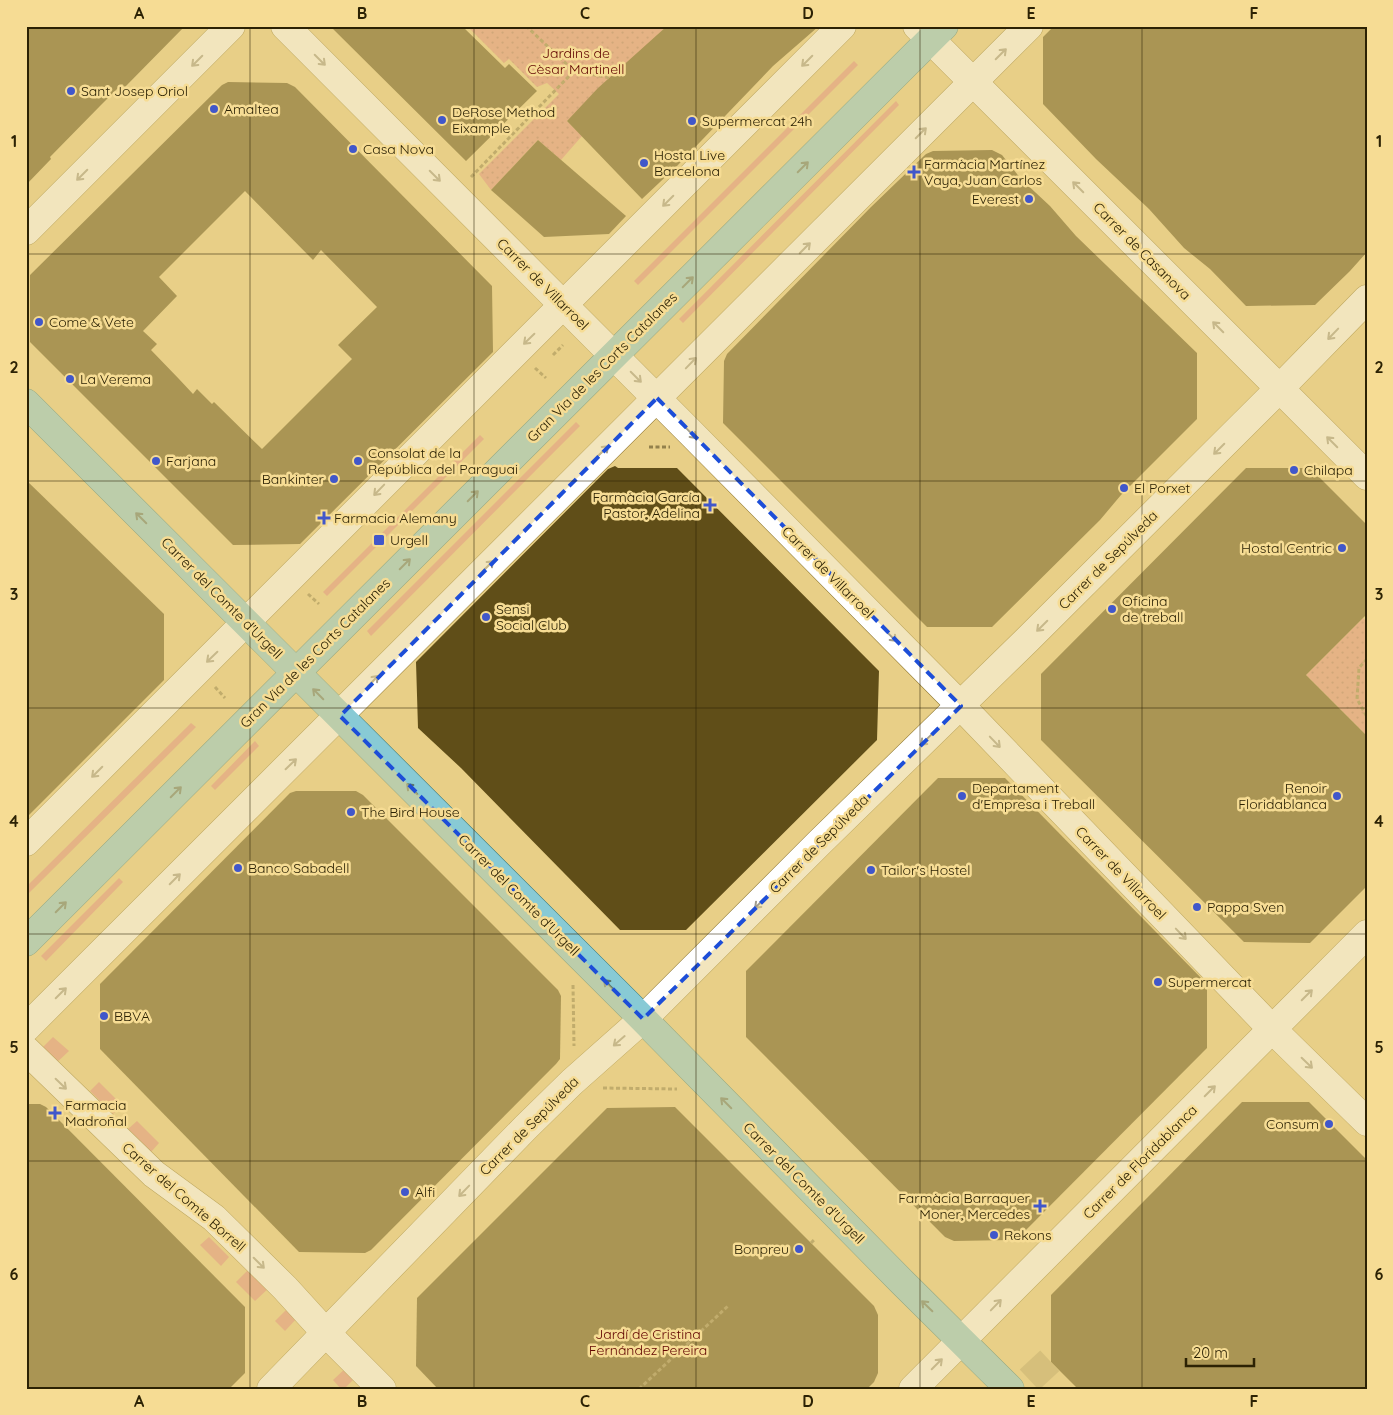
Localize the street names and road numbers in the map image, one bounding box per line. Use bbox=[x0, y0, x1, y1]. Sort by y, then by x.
street label: Carrer de Casanova bbox=[1089, 198, 1195, 304]
street label: Carrer de Villarroel bbox=[493, 234, 593, 334]
street label: Gran Via de les Corts Catalanes bbox=[523, 288, 681, 446]
street label: Carrer de Sepúlveda bbox=[1055, 507, 1161, 613]
street label: Carrer de Villarroel bbox=[778, 522, 878, 622]
street label: Carrer del Comte d'Urgell bbox=[157, 533, 287, 663]
street label: Gran Via de les Corts Catalanes bbox=[236, 574, 394, 732]
street label: Carrer de Sepúlveda bbox=[766, 791, 872, 897]
street label: Carrer de Villarroel bbox=[1072, 823, 1170, 923]
street label: Carrer del Comte d'Urgell bbox=[454, 830, 584, 960]
street label: Carrer de Sepúlveda bbox=[476, 1073, 582, 1179]
street label: Carrer de Floridablanca bbox=[1079, 1101, 1201, 1223]
street label: Carrer del Comte d'Urgell bbox=[739, 1118, 869, 1248]
street label: Carrer del Comte Borrell bbox=[119, 1138, 249, 1256]

